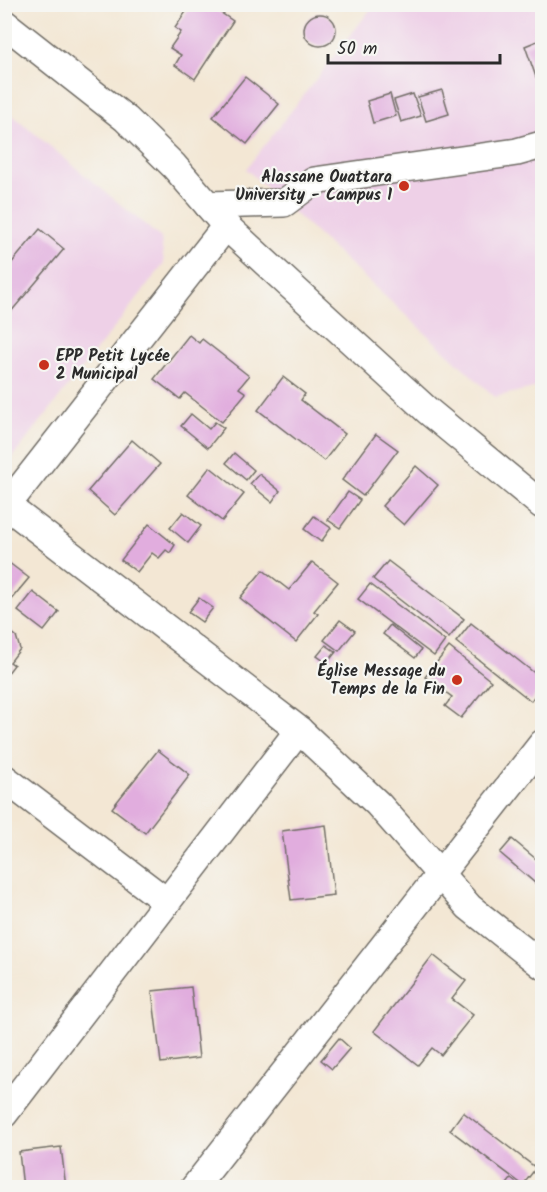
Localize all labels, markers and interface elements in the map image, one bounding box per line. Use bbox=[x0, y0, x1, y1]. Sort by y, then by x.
scale bar bbox=[328, 27, 500, 65]
text: 50 m bbox=[337, 35, 377, 64]
place label: Alassane Ouattara University - Campus 1 bbox=[235, 165, 392, 208]
marker: Alassane Ouattara University - Campus 1 bbox=[397, 179, 411, 193]
place label: EPP Petit Lycée 2 Municipal bbox=[56, 344, 170, 387]
marker: EPP Petit Lycée 2 Municipal bbox=[37, 358, 51, 372]
place label: Église Message du Temps de la Fin bbox=[318, 659, 445, 702]
marker: Église Message du Temps de la Fin bbox=[450, 673, 464, 687]

